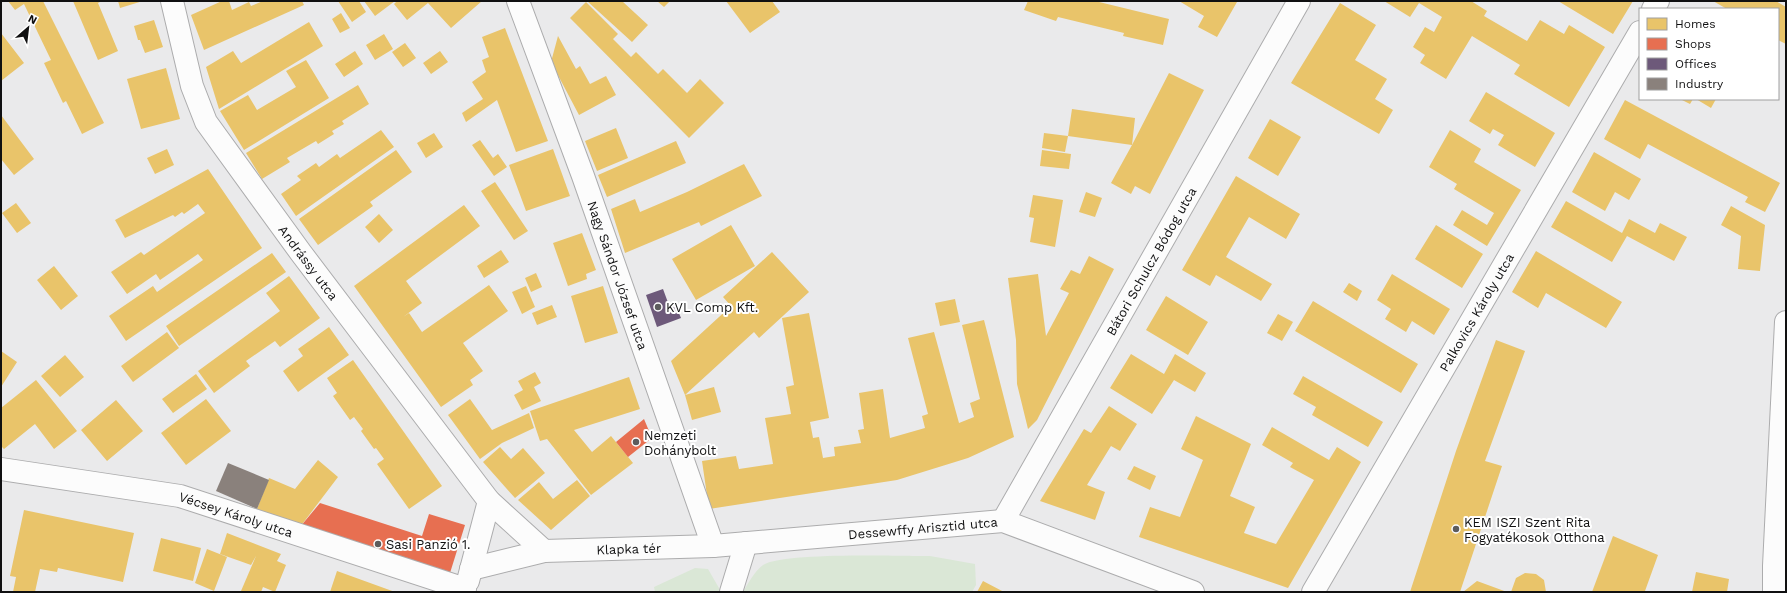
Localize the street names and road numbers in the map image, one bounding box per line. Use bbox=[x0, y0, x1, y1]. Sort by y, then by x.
street label: Bátori Schulcz Bódog utca bbox=[1103, 184, 1199, 338]
street label: Nagy Sándor József utca bbox=[585, 199, 651, 352]
street label: Andrássy utca bbox=[276, 222, 342, 303]
street label: Palkovics Károly utca bbox=[1436, 250, 1517, 374]
street label: Vécsey Károly utca bbox=[177, 489, 295, 540]
street label: Dessewffy Arisztid utca bbox=[847, 514, 999, 542]
street label: Klapka tér bbox=[596, 540, 661, 557]

